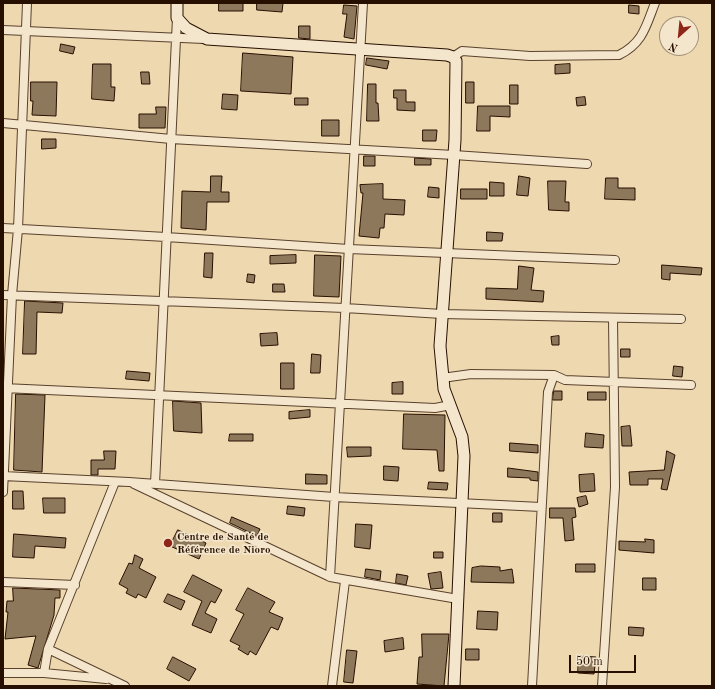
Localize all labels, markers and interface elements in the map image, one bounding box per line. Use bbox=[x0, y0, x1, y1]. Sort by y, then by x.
north arrow bbox=[659, 16, 699, 56]
text: N bbox=[668, 39, 680, 53]
place label: Centre de Santé de Référence de Nioro bbox=[177, 530, 270, 556]
marker: Centre de Santé de Référence de Nioro bbox=[162, 537, 174, 549]
scale bar bbox=[571, 647, 638, 673]
text: 50 m bbox=[576, 656, 603, 668]

